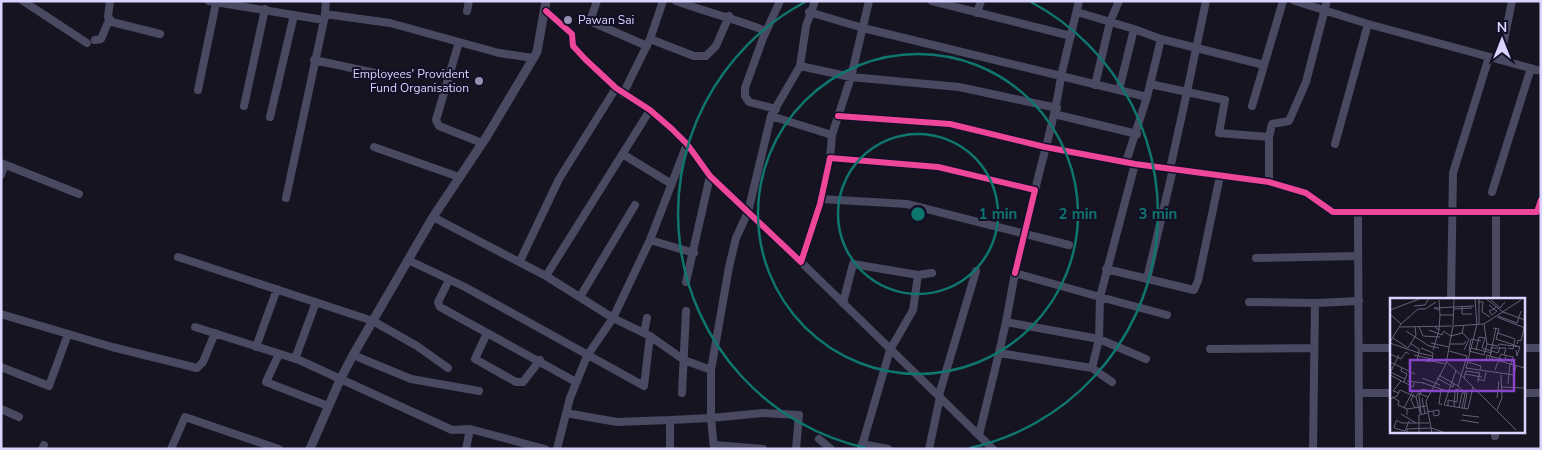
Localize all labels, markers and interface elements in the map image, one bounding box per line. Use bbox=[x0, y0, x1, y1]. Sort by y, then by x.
place label: Pawan Sai bbox=[578, 12, 634, 28]
marker: Pawan Sai bbox=[562, 14, 574, 26]
north arrow bbox=[1477, 15, 1527, 65]
text: N bbox=[1497, 18, 1507, 37]
place label: Employees' Provident Fund Organisation bbox=[353, 66, 470, 96]
marker: Employees' Provident Fund Organisation bbox=[473, 75, 485, 87]
text: 1 min bbox=[979, 204, 1017, 224]
text: 2 min bbox=[1059, 204, 1097, 224]
text: 3 min bbox=[1139, 204, 1177, 224]
centre of rings bbox=[909, 205, 927, 223]
inset map bbox=[1390, 298, 1524, 432]

